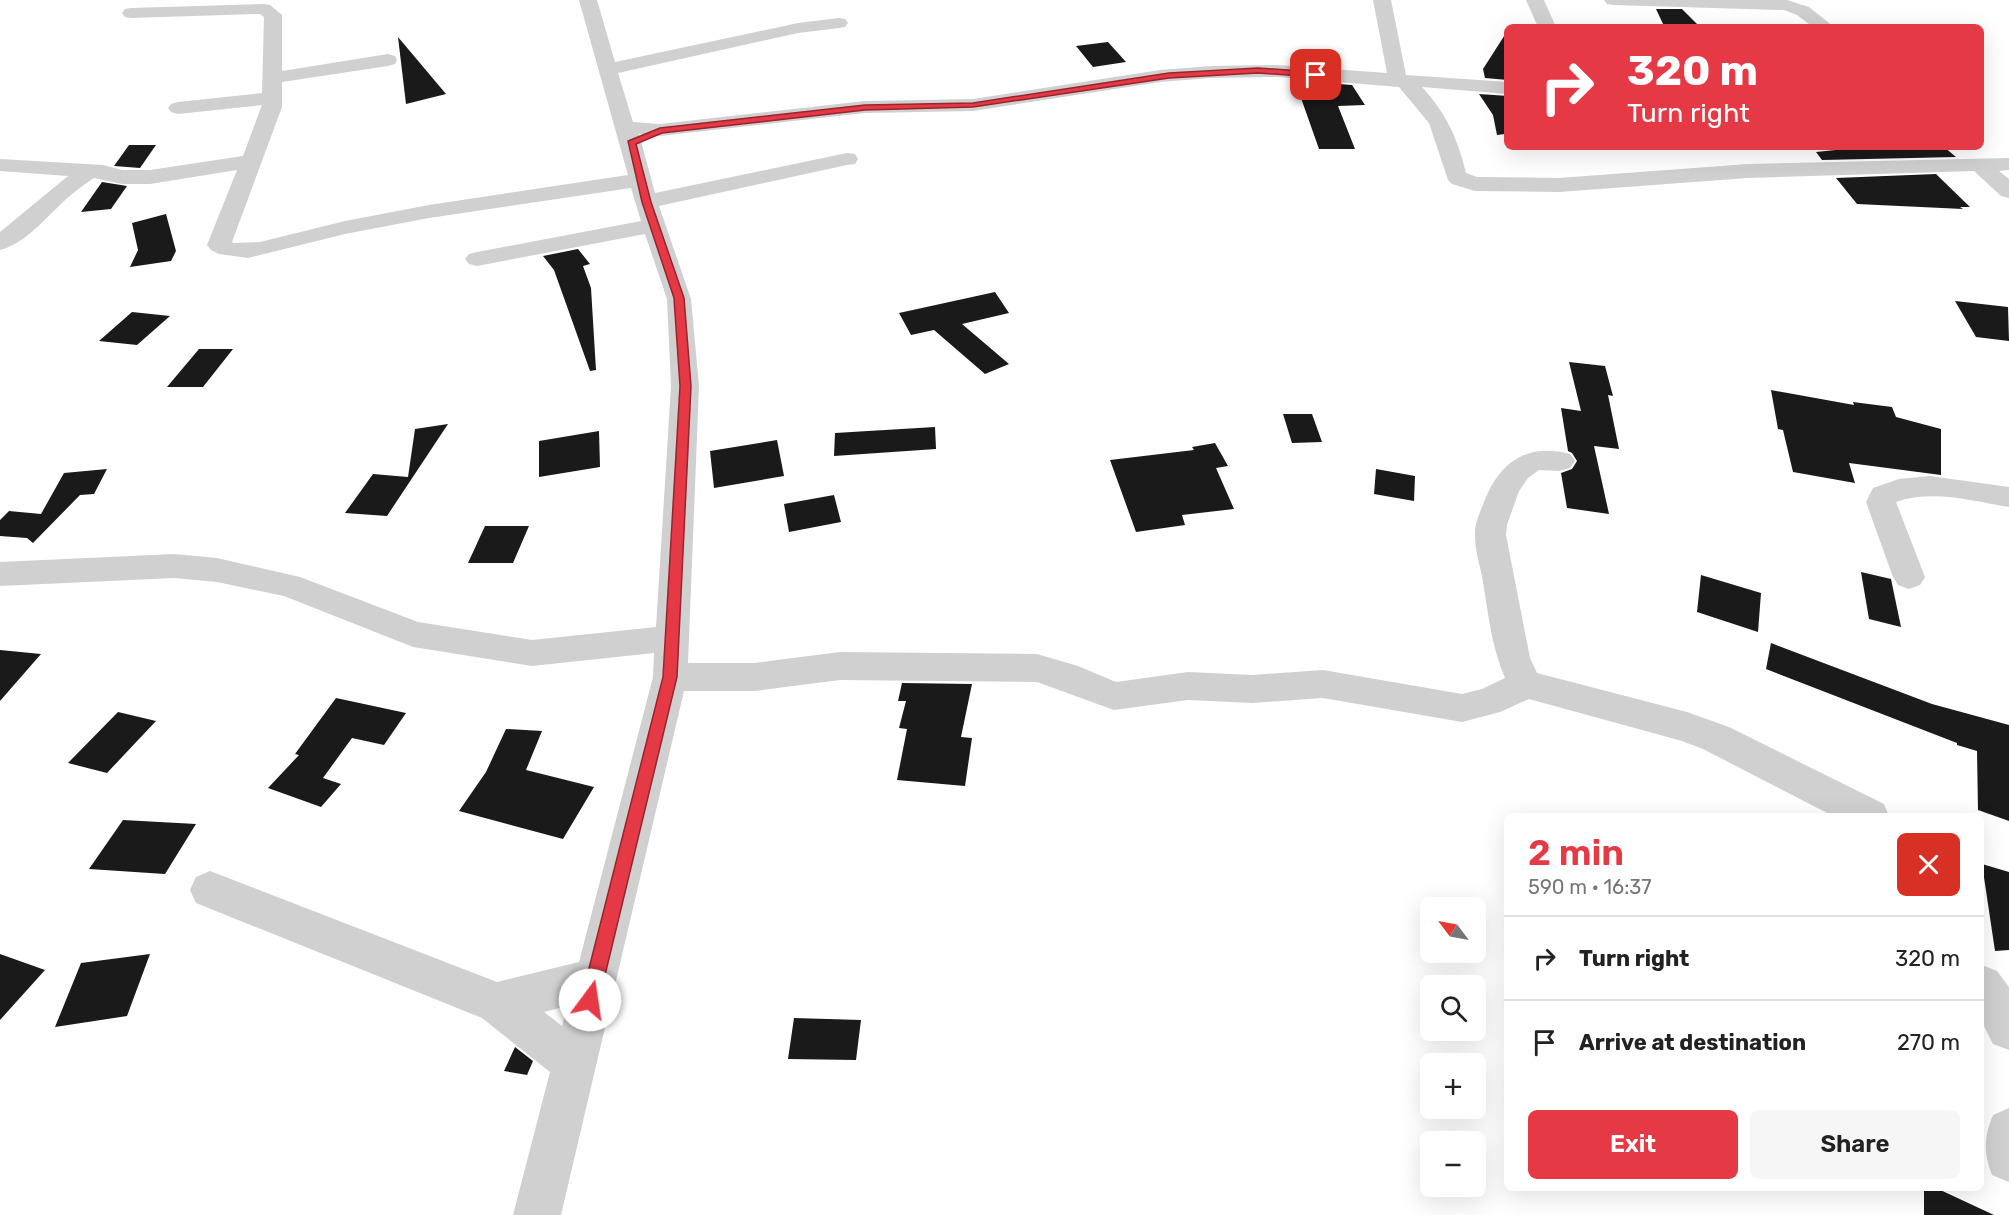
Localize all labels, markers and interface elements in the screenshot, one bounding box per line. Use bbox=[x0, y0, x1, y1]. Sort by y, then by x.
text: 320 m bbox=[1627, 46, 1758, 96]
icon: right bbox=[1528, 48, 1606, 126]
pin bbox=[1290, 49, 1341, 100]
icon: arrive bbox=[1299, 58, 1332, 91]
text: Turn right bbox=[1627, 97, 1750, 129]
text: 2 min bbox=[1528, 831, 1624, 874]
button: close bbox=[1897, 833, 1960, 896]
text: 590 m · 16:37 bbox=[1528, 875, 1652, 899]
north arrow bbox=[1420, 897, 1486, 963]
map controls bbox=[1420, 897, 1486, 1197]
icon: right bbox=[1528, 942, 1561, 975]
text: Turn right bbox=[1579, 945, 1689, 972]
text: 320 m bbox=[1895, 945, 1960, 972]
position arrow bbox=[558, 968, 622, 1032]
button: search bbox=[1420, 975, 1486, 1041]
icon: arrive bbox=[1528, 1026, 1561, 1059]
text: Arrive at destination bbox=[1579, 1029, 1806, 1056]
text: 270 m bbox=[1897, 1029, 1960, 1056]
button: + bbox=[1420, 1053, 1486, 1119]
button: Exit bbox=[1528, 1110, 1738, 1179]
button: Share bbox=[1750, 1110, 1960, 1179]
button: − bbox=[1420, 1131, 1486, 1197]

